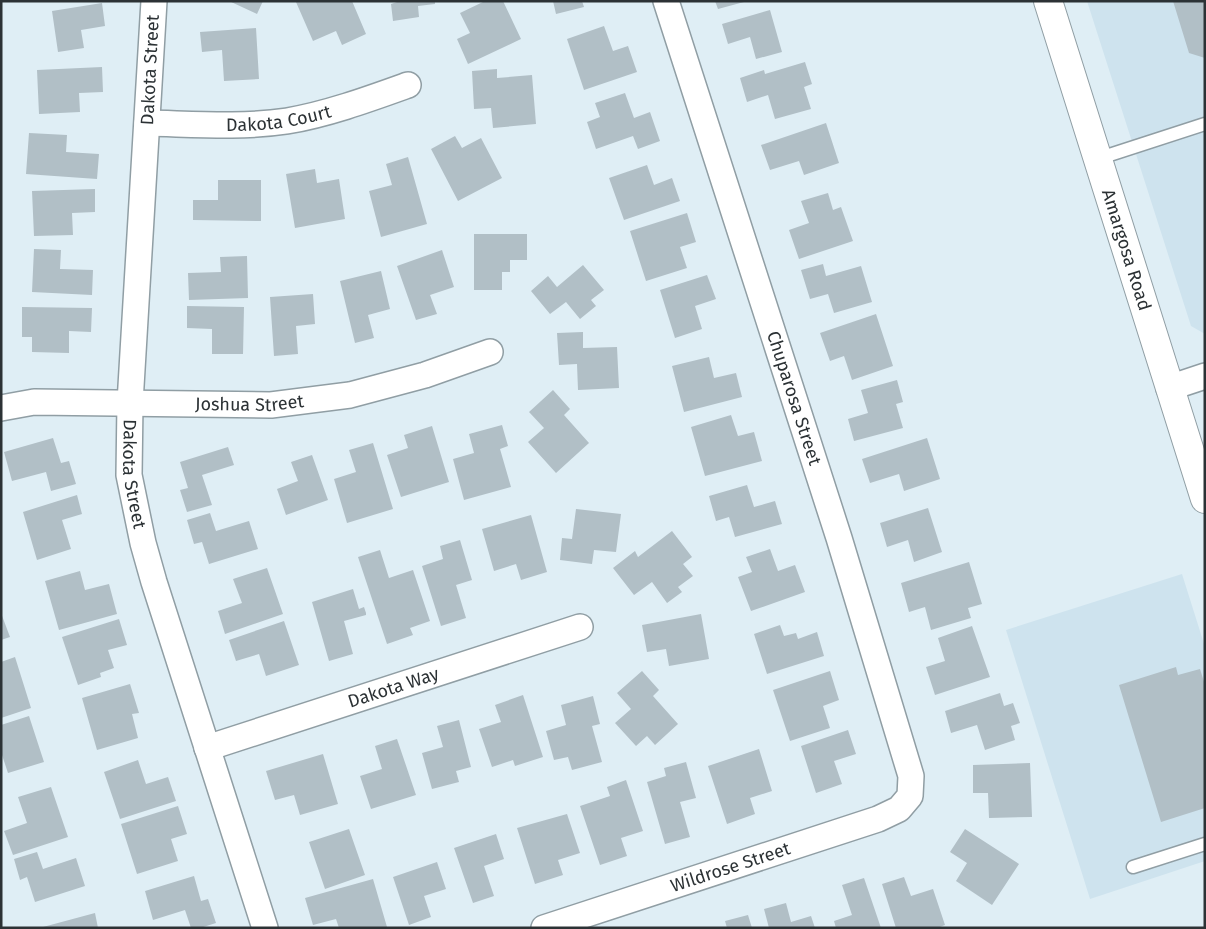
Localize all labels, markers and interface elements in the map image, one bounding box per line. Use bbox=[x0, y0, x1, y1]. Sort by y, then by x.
street label: Dakota Street bbox=[136, 14, 164, 126]
street label: Dakota Court bbox=[226, 100, 334, 136]
street label: Amargosa Road bbox=[1097, 186, 1156, 313]
street label: Chuparosa Street bbox=[762, 328, 826, 468]
street label: Joshua Street bbox=[195, 390, 306, 416]
street label: Dakota Street bbox=[118, 419, 151, 531]
street label: Dakota Way bbox=[345, 662, 442, 713]
street label: Wildrose Street bbox=[668, 837, 793, 897]

